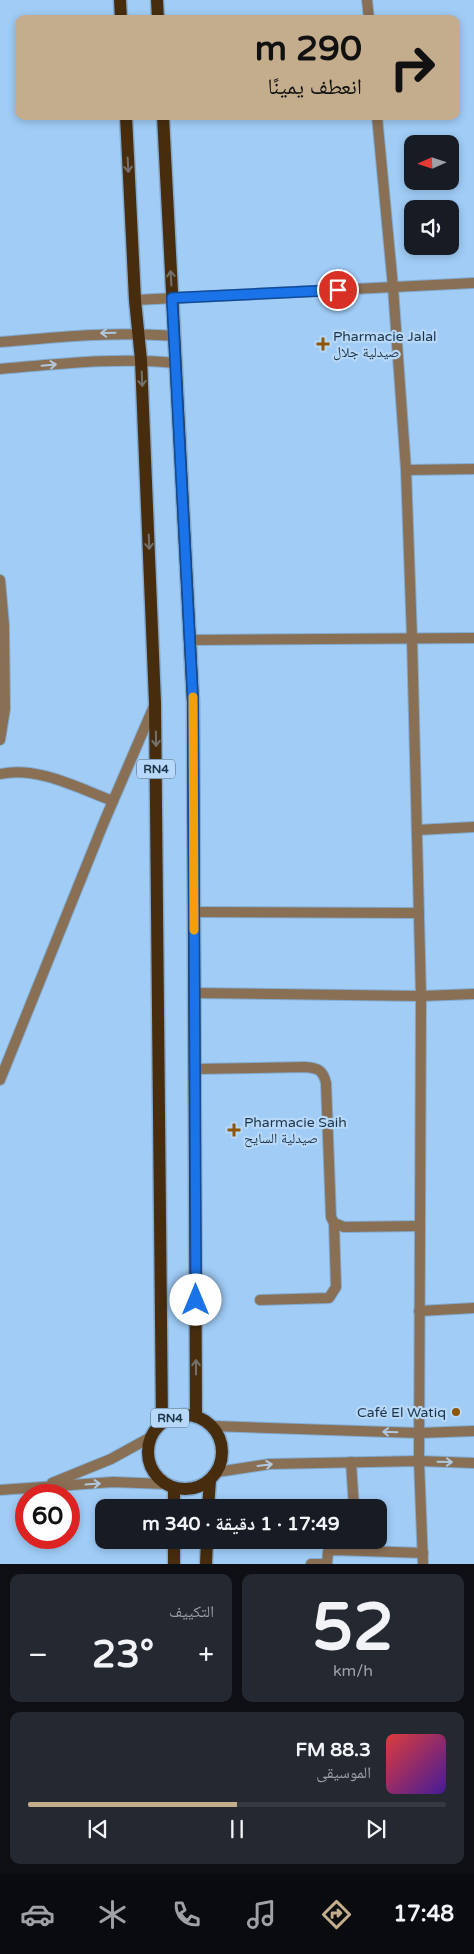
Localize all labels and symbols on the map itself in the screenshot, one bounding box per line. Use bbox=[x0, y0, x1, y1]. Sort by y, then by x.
north arrow bbox=[404, 135, 459, 190]
one-way arrow bbox=[124, 157, 133, 173]
pin bbox=[317, 269, 359, 311]
one-way arrow bbox=[167, 270, 176, 286]
one-way arrow bbox=[100, 328, 116, 338]
place label: Pharmacie Jalal صيدلية جلال bbox=[333, 328, 437, 361]
marker: Pharmacie Jalal صيدلية جلال bbox=[317, 338, 329, 350]
one-way arrow bbox=[40, 360, 56, 370]
one-way arrow bbox=[137, 371, 146, 387]
one-way arrow bbox=[144, 534, 153, 550]
one-way arrow bbox=[151, 730, 161, 747]
road number: RN4 bbox=[137, 760, 175, 779]
place label: Pharmacie Saih صيدلية السايح bbox=[244, 1114, 347, 1148]
marker: Pharmacie Saih صيدلية السايح bbox=[228, 1124, 240, 1136]
position arrow bbox=[169, 1273, 221, 1325]
one-way arrow bbox=[191, 1360, 201, 1376]
place label: Café El Watiq bbox=[357, 1404, 446, 1421]
marker: Café El Watiq bbox=[450, 1406, 462, 1418]
road number: RN4 bbox=[151, 1409, 189, 1428]
one-way arrow bbox=[383, 1427, 399, 1437]
one-way arrow bbox=[436, 1457, 453, 1467]
one-way arrow bbox=[257, 1460, 273, 1470]
one-way arrow bbox=[85, 1479, 101, 1488]
speed limit sign: 60 bbox=[15, 1484, 80, 1549]

